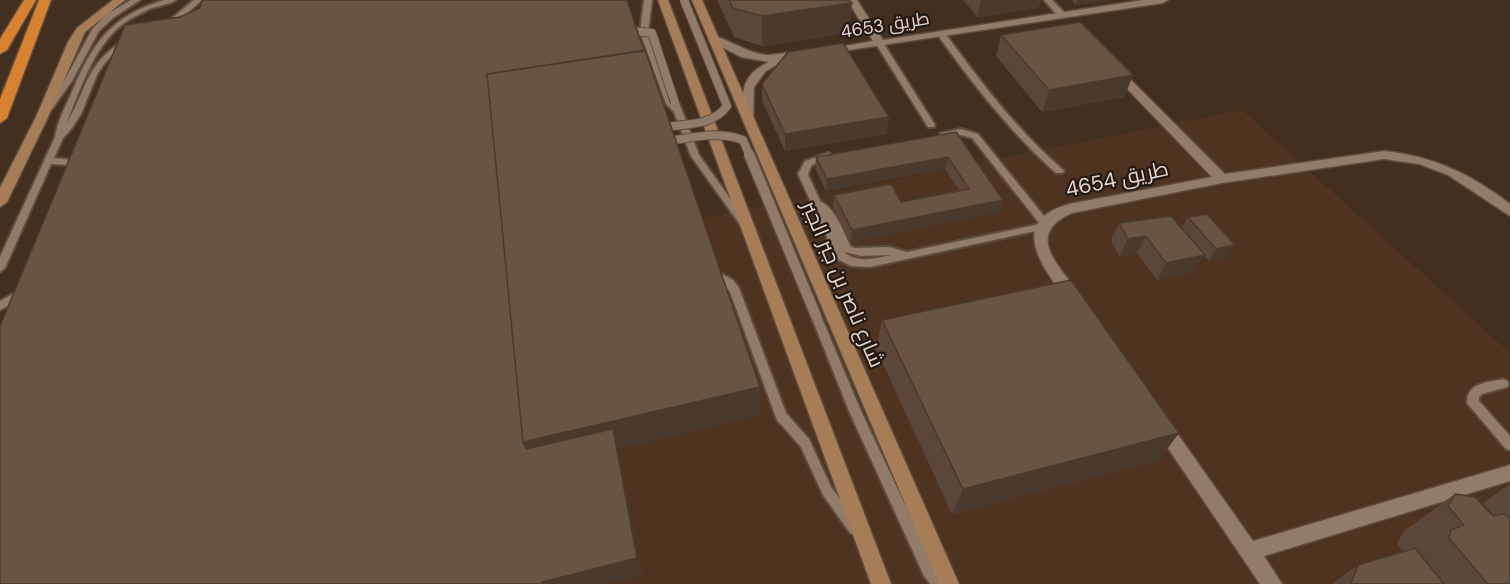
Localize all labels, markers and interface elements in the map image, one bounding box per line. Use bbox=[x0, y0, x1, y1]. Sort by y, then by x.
street label: طريق 4653 bbox=[839, 6, 931, 44]
street label: طريق 4654 bbox=[1063, 154, 1171, 204]
street label: شارع ناصر بن جبر الجبر bbox=[795, 195, 891, 372]

